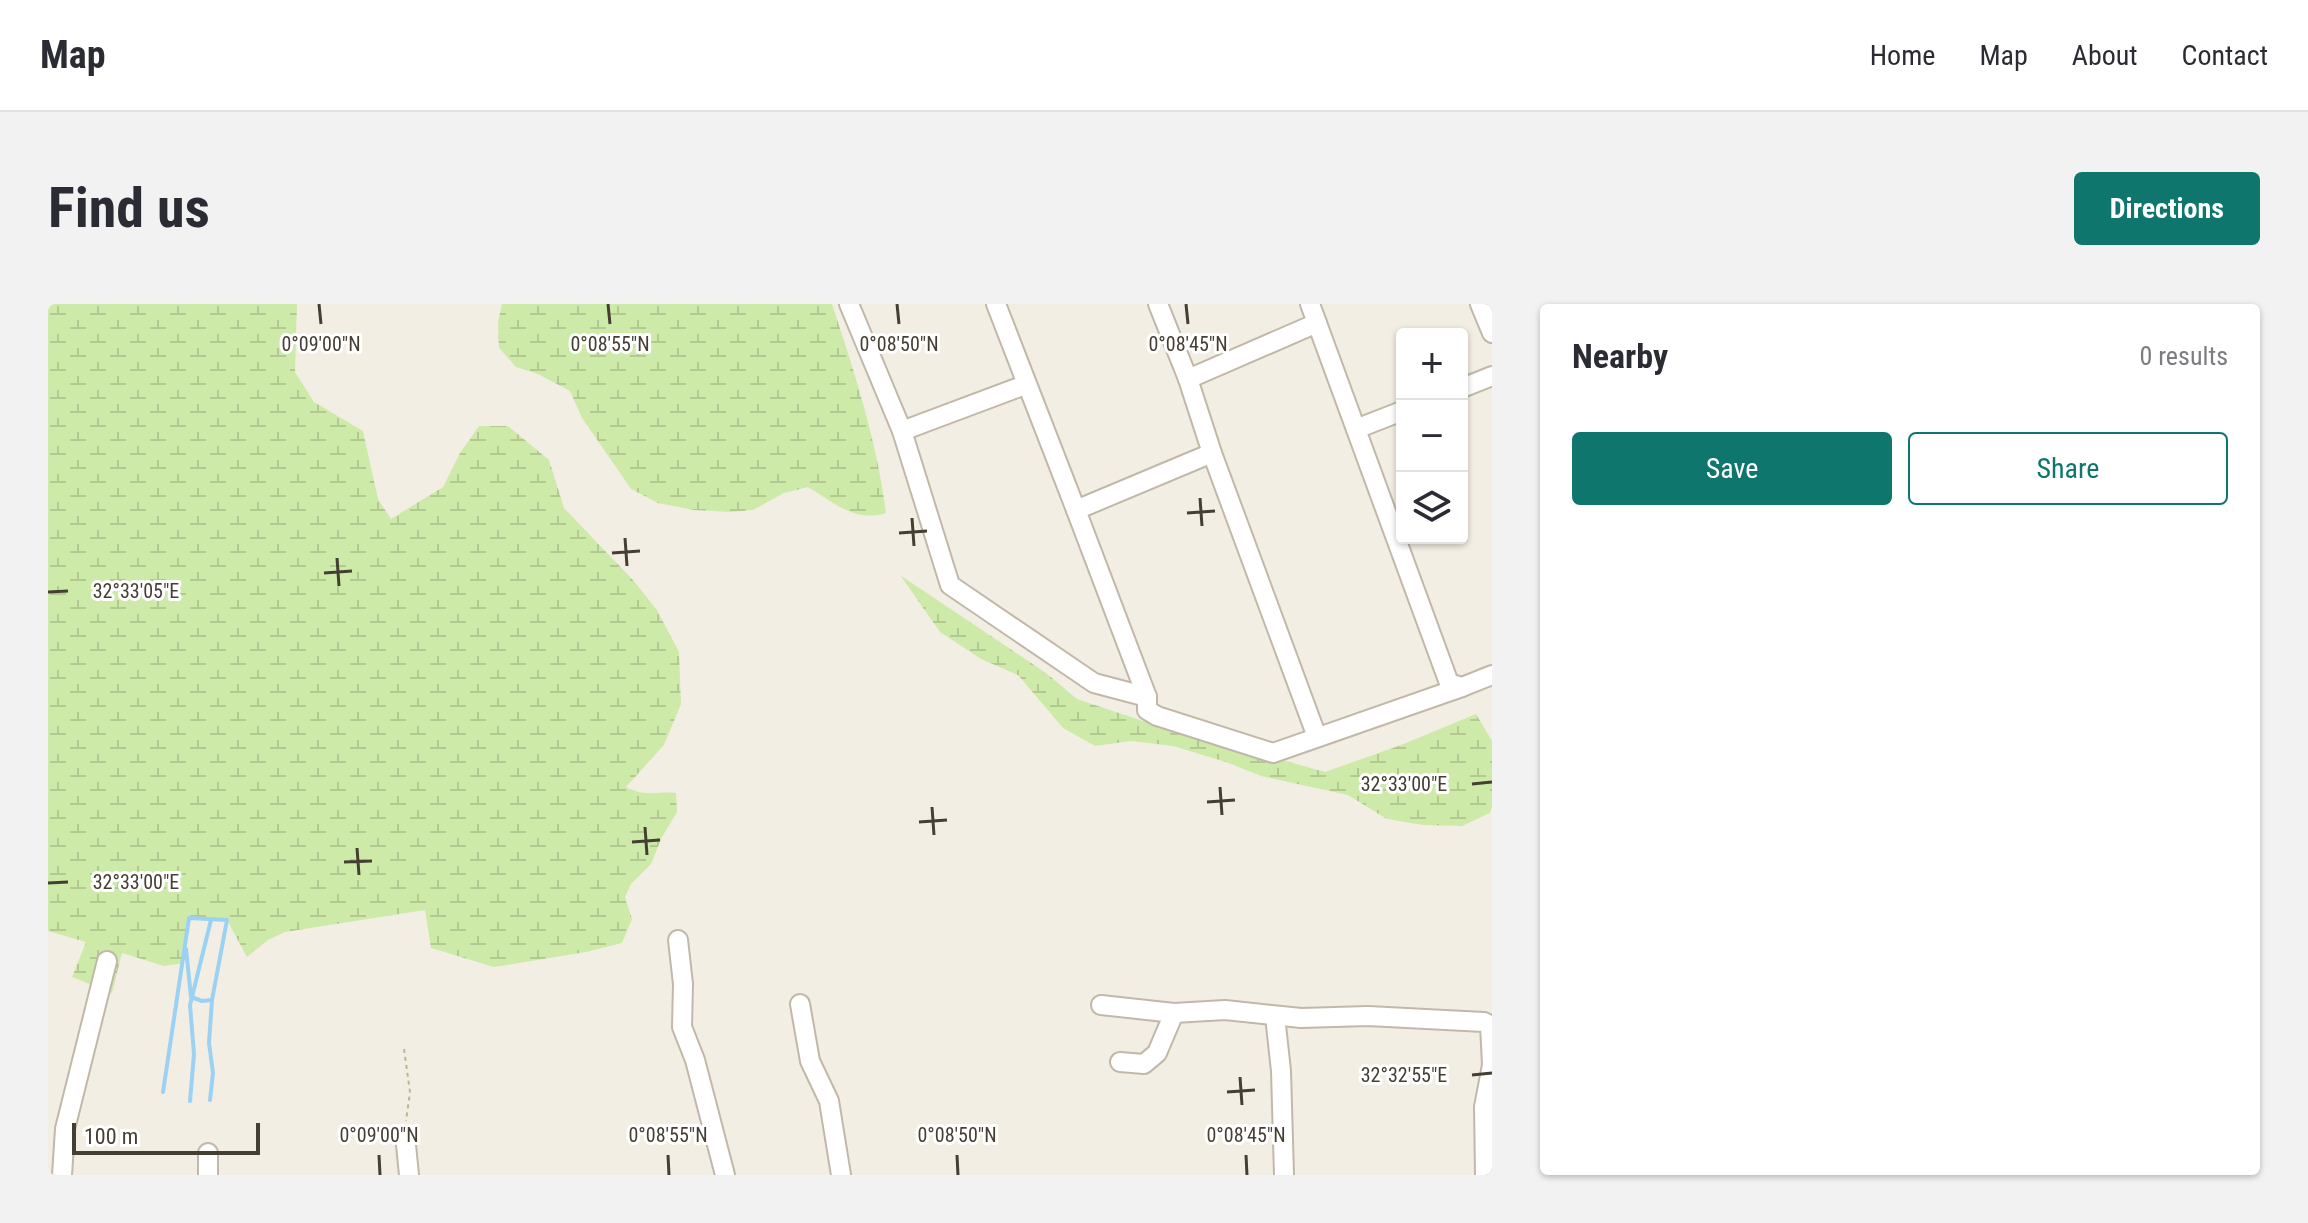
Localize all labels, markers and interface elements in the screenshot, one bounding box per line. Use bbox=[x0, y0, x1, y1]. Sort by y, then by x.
text: Map bbox=[40, 33, 106, 77]
text: Home bbox=[1870, 39, 1935, 72]
text: Map bbox=[1979, 39, 2028, 72]
text: About bbox=[2072, 39, 2138, 72]
text: Contact bbox=[2182, 39, 2268, 72]
button: Directions bbox=[2074, 172, 2260, 245]
text: Find us bbox=[48, 175, 210, 241]
map controls bbox=[1396, 328, 1468, 544]
button: + bbox=[1396, 328, 1468, 400]
text: 0°09'00"N bbox=[281, 332, 361, 356]
text: 0°08'55"N bbox=[570, 332, 650, 356]
text: 0°08'50"N bbox=[859, 332, 939, 356]
text: 0°08'45"N bbox=[1148, 332, 1228, 356]
text: Nearby bbox=[1572, 336, 1668, 376]
text: 0 results bbox=[2139, 341, 2228, 371]
button: − bbox=[1396, 400, 1468, 472]
button: Save bbox=[1572, 432, 1892, 505]
button: Share bbox=[1908, 432, 2228, 505]
button: layers bbox=[1396, 472, 1468, 544]
text: 32°33'05"E bbox=[93, 579, 179, 603]
text: 32°33'00"E bbox=[1361, 772, 1447, 796]
text: 32°33'00"E bbox=[93, 870, 179, 894]
text: 32°32'55"E bbox=[1361, 1063, 1447, 1087]
scale bar bbox=[72, 1119, 260, 1155]
text: 0°09'00"N bbox=[339, 1123, 419, 1147]
text: 0°08'55"N bbox=[628, 1123, 708, 1147]
text: 0°08'50"N bbox=[917, 1123, 997, 1147]
text: 0°08'45"N bbox=[1206, 1123, 1286, 1147]
text: 100 m bbox=[84, 1124, 138, 1149]

